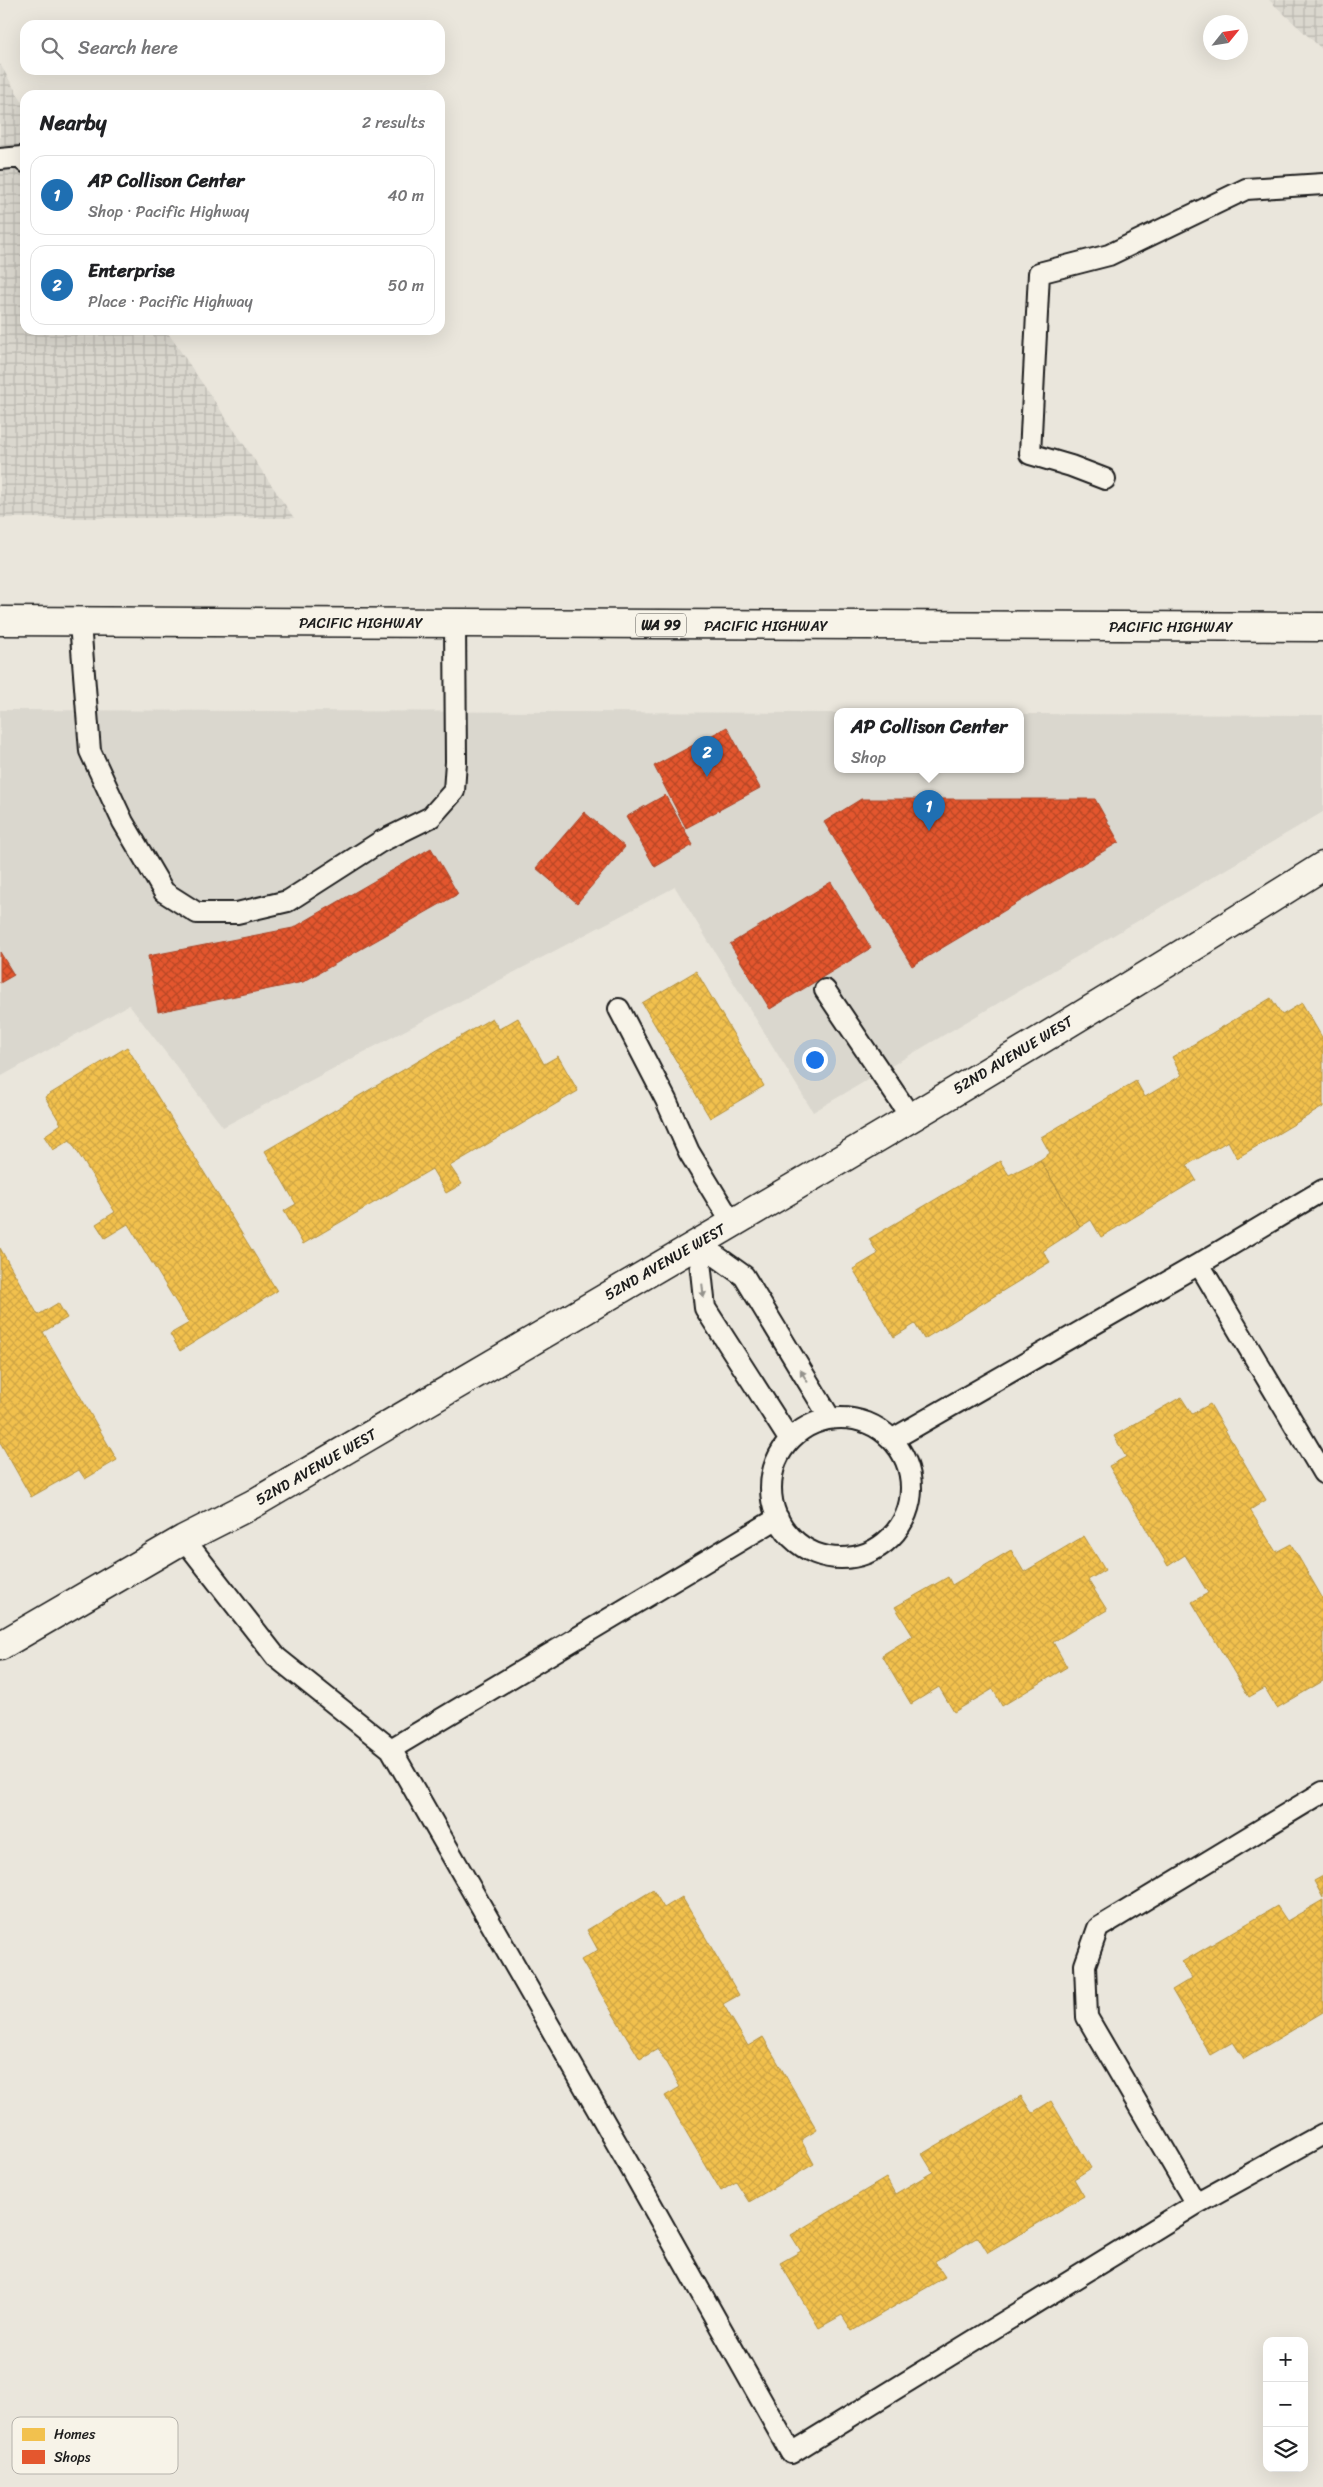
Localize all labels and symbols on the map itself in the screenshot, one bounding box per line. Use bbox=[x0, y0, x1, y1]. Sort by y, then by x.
north arrow bbox=[1203, 15, 1248, 60]
street label: PACIFIC HIGHWAY bbox=[299, 610, 424, 636]
street label: PACIFIC HIGHWAY bbox=[704, 613, 829, 639]
road number: WA 99 bbox=[636, 614, 686, 636]
street label: PACIFIC HIGHWAY bbox=[1109, 614, 1234, 640]
pin: 2 bbox=[691, 736, 723, 777]
pin: 1 bbox=[913, 790, 945, 831]
street label: 52ND AVENUE WEST bbox=[948, 1008, 1080, 1101]
your location bbox=[802, 1047, 828, 1073]
street label: 52ND AVENUE WEST bbox=[599, 1216, 732, 1307]
one-way arrow bbox=[699, 1283, 707, 1299]
one-way arrow bbox=[800, 1369, 809, 1382]
street label: 52ND AVENUE WEST bbox=[250, 1421, 383, 1512]
legend bbox=[12, 2417, 178, 2474]
text: Homes bbox=[54, 2422, 96, 2447]
text: Shops bbox=[54, 2445, 91, 2470]

